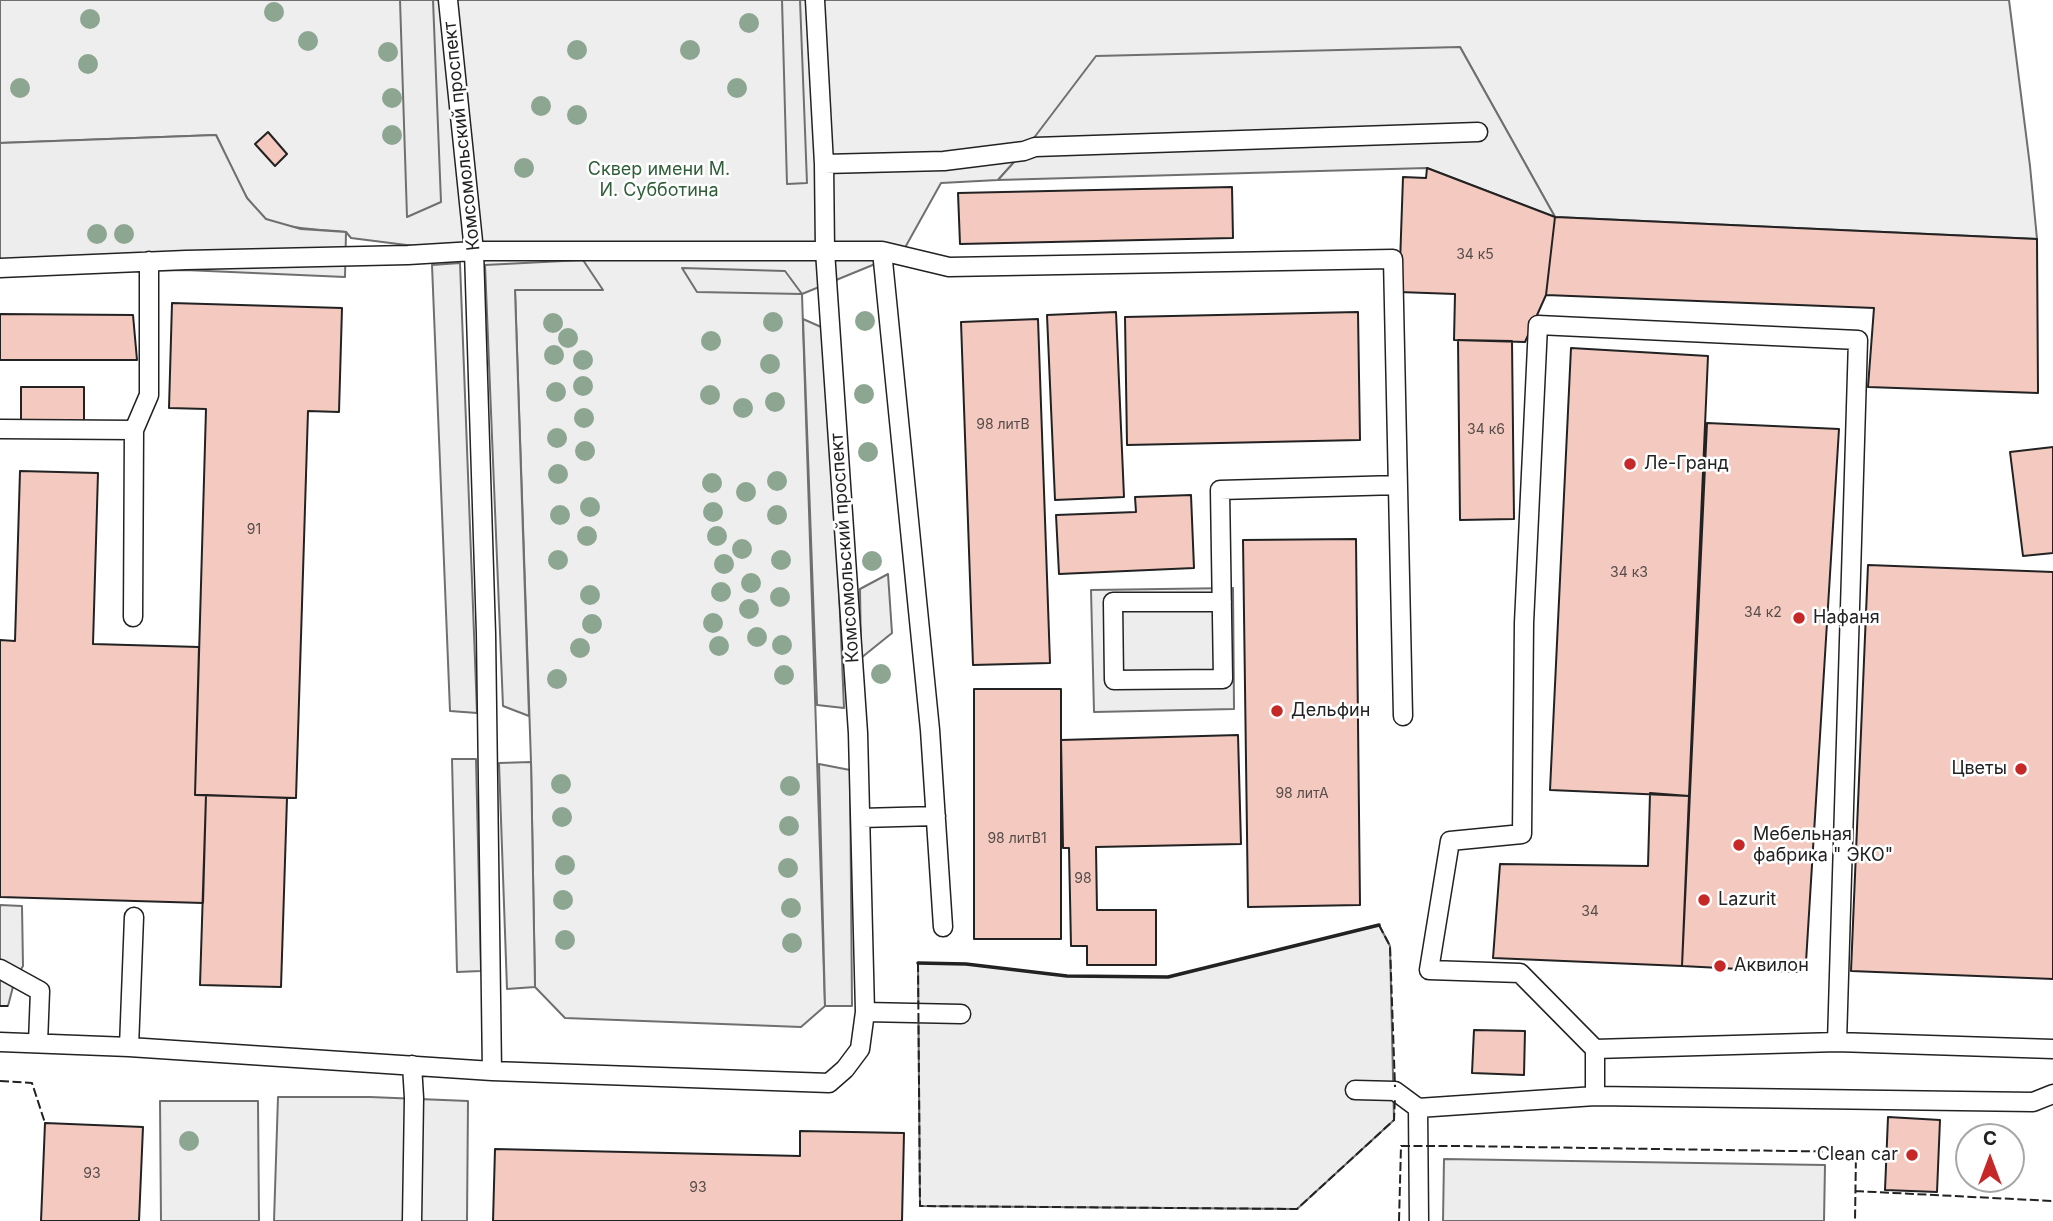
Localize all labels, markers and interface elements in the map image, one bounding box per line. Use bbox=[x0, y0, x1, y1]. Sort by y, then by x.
street label: Комсомольский проспект bbox=[439, 20, 485, 252]
park label: Сквер имени М. И. Субботина bbox=[588, 159, 730, 202]
house number: 34 к5 bbox=[1456, 247, 1494, 263]
house number: 98 литВ bbox=[976, 417, 1030, 433]
house number: 34 к6 bbox=[1467, 422, 1505, 438]
street label: Комсомольский проспект bbox=[826, 432, 864, 664]
place label: Ле-Гранд bbox=[1644, 453, 1729, 475]
marker: Ле-Гранд bbox=[1622, 456, 1638, 472]
house number: 91 bbox=[247, 522, 261, 538]
house number: 34 к3 bbox=[1610, 565, 1648, 581]
house number: 34 к2 bbox=[1744, 605, 1782, 621]
place label: Нафаня bbox=[1813, 607, 1880, 629]
marker: Нафаня bbox=[1791, 610, 1807, 626]
place label: Дельфин bbox=[1291, 700, 1370, 722]
marker: Дельфин bbox=[1269, 703, 1285, 719]
place label: Цветы bbox=[1951, 758, 2007, 780]
marker: Цветы bbox=[2013, 761, 2029, 777]
house number: 98 литА bbox=[1275, 786, 1329, 802]
place label: Мебельная фабрика " ЭКО" bbox=[1753, 824, 1893, 866]
house number: 98 литВ1 bbox=[987, 831, 1047, 847]
marker: Мебельная фабрика " ЭКО" bbox=[1731, 837, 1747, 853]
house number: 98 bbox=[1074, 871, 1092, 887]
place label: Lazurit bbox=[1718, 889, 1776, 911]
marker: Lazurit bbox=[1696, 892, 1712, 908]
house number: 34 bbox=[1581, 904, 1599, 920]
place label: Аквилон bbox=[1734, 955, 1809, 977]
marker: Аквилон bbox=[1712, 958, 1728, 974]
north arrow bbox=[1955, 1123, 2025, 1193]
text: С bbox=[1983, 1127, 1997, 1150]
place label: Clean car bbox=[1817, 1144, 1898, 1166]
marker: Clean car bbox=[1904, 1147, 1920, 1163]
house number: 93 bbox=[83, 1166, 101, 1182]
house number: 93 bbox=[689, 1180, 707, 1196]

